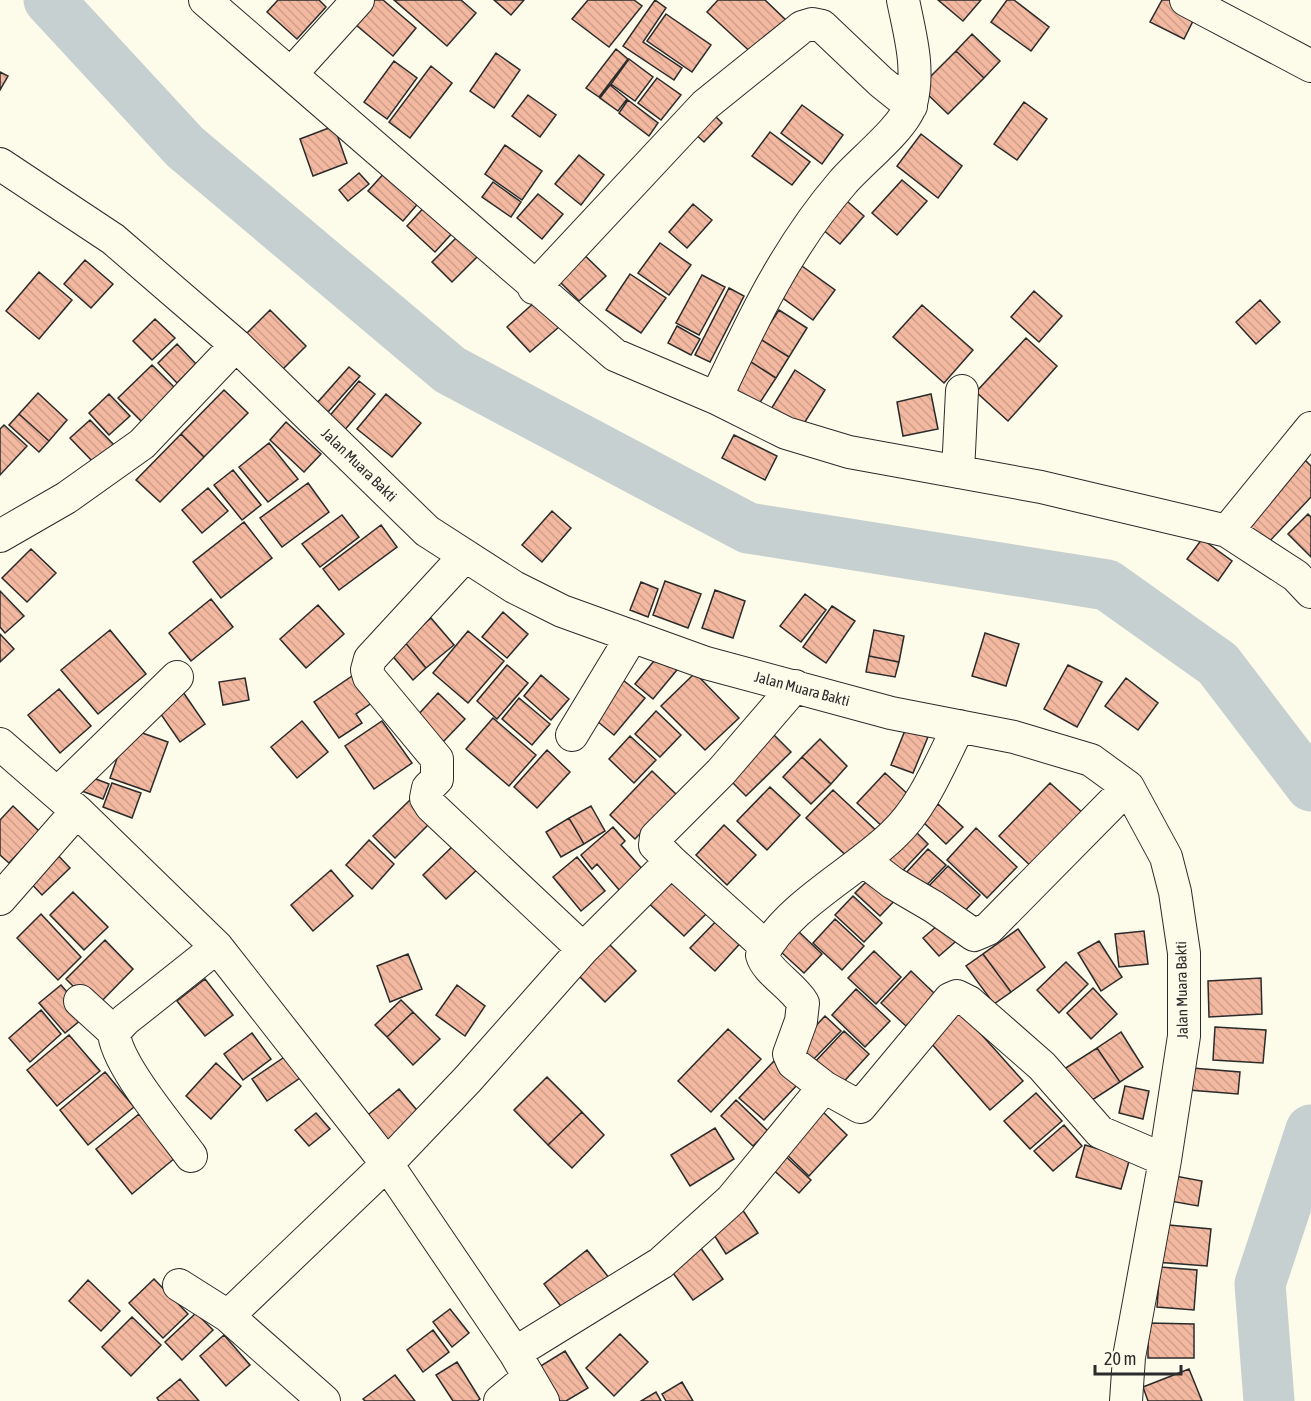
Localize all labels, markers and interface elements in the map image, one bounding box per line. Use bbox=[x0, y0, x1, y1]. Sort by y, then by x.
street label: Jalan Muara Bakti bbox=[318, 425, 400, 505]
street label: Jalan Muara Bakti bbox=[753, 668, 852, 709]
street label: Jalan Muara Bakti bbox=[1172, 941, 1191, 1039]
scale bar bbox=[1095, 1338, 1180, 1376]
text: 20 m bbox=[1104, 1348, 1136, 1369]

